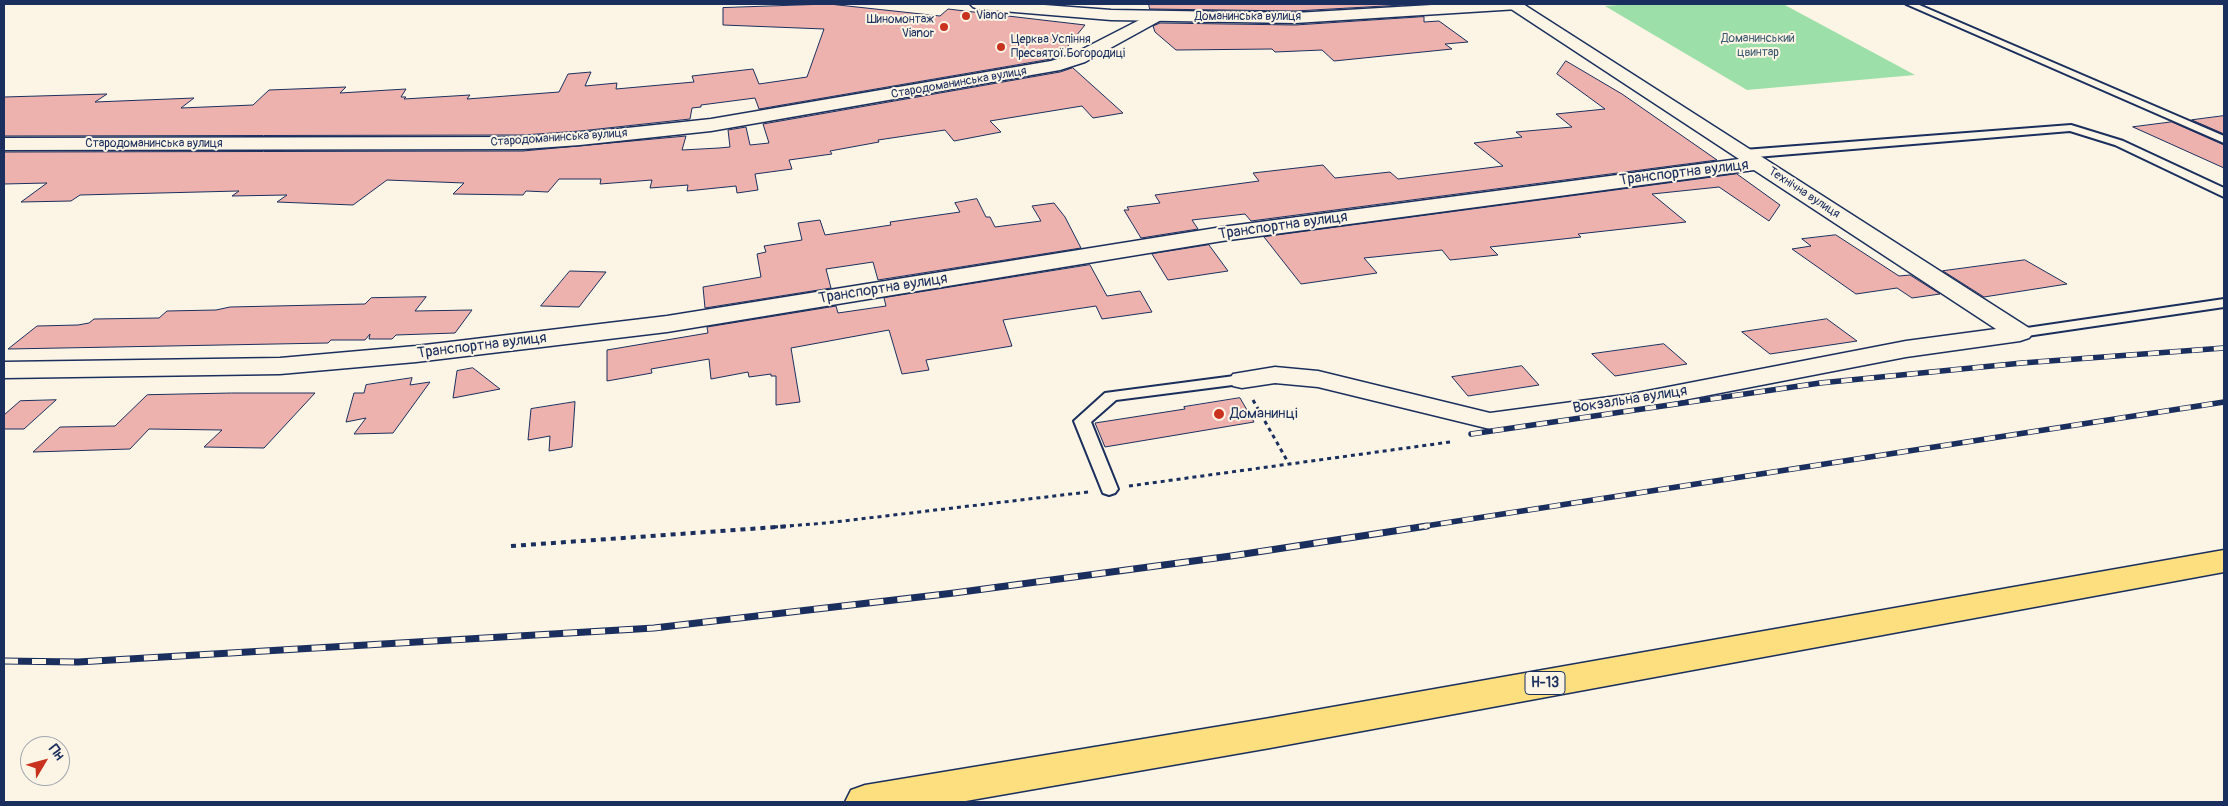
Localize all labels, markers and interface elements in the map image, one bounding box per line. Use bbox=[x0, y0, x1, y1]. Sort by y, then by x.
place label: Vianor bbox=[976, 9, 1008, 23]
marker: Vianor bbox=[960, 10, 972, 22]
street label: Доманинська вулиця bbox=[1195, 10, 1301, 24]
place label: Шиномонтаж Vianor bbox=[867, 13, 934, 41]
marker: Шиномонтаж Vianor bbox=[938, 21, 950, 33]
park label: Доманинський цвинтар bbox=[1721, 32, 1795, 60]
place label: Церква Успіння Пресвятої Богородиці bbox=[1011, 33, 1125, 61]
marker: Церква Успіння Пресвятої Богородиці bbox=[995, 41, 1007, 53]
street label: Стародоманинська вулиця bbox=[890, 64, 1028, 102]
street label: Стародоманинська вулиця bbox=[490, 126, 628, 150]
street label: Стародоманинська вулиця bbox=[85, 137, 223, 151]
street label: Транспортна вулиця bbox=[1618, 156, 1750, 190]
street label: Технічна вулиця bbox=[1765, 164, 1843, 222]
street label: Транспортна вулиця bbox=[1217, 208, 1349, 244]
street label: Транспортна вулиця bbox=[817, 270, 949, 308]
street label: Транспортна вулиця bbox=[416, 329, 548, 363]
street label: Вокзальна вулиця bbox=[1571, 382, 1689, 418]
place label: Доманинці bbox=[1230, 405, 1298, 423]
marker: Доманинці bbox=[1212, 407, 1226, 421]
road number: Н-13 bbox=[1525, 671, 1565, 694]
north arrow bbox=[20, 736, 70, 786]
text: Пн bbox=[45, 741, 68, 764]

